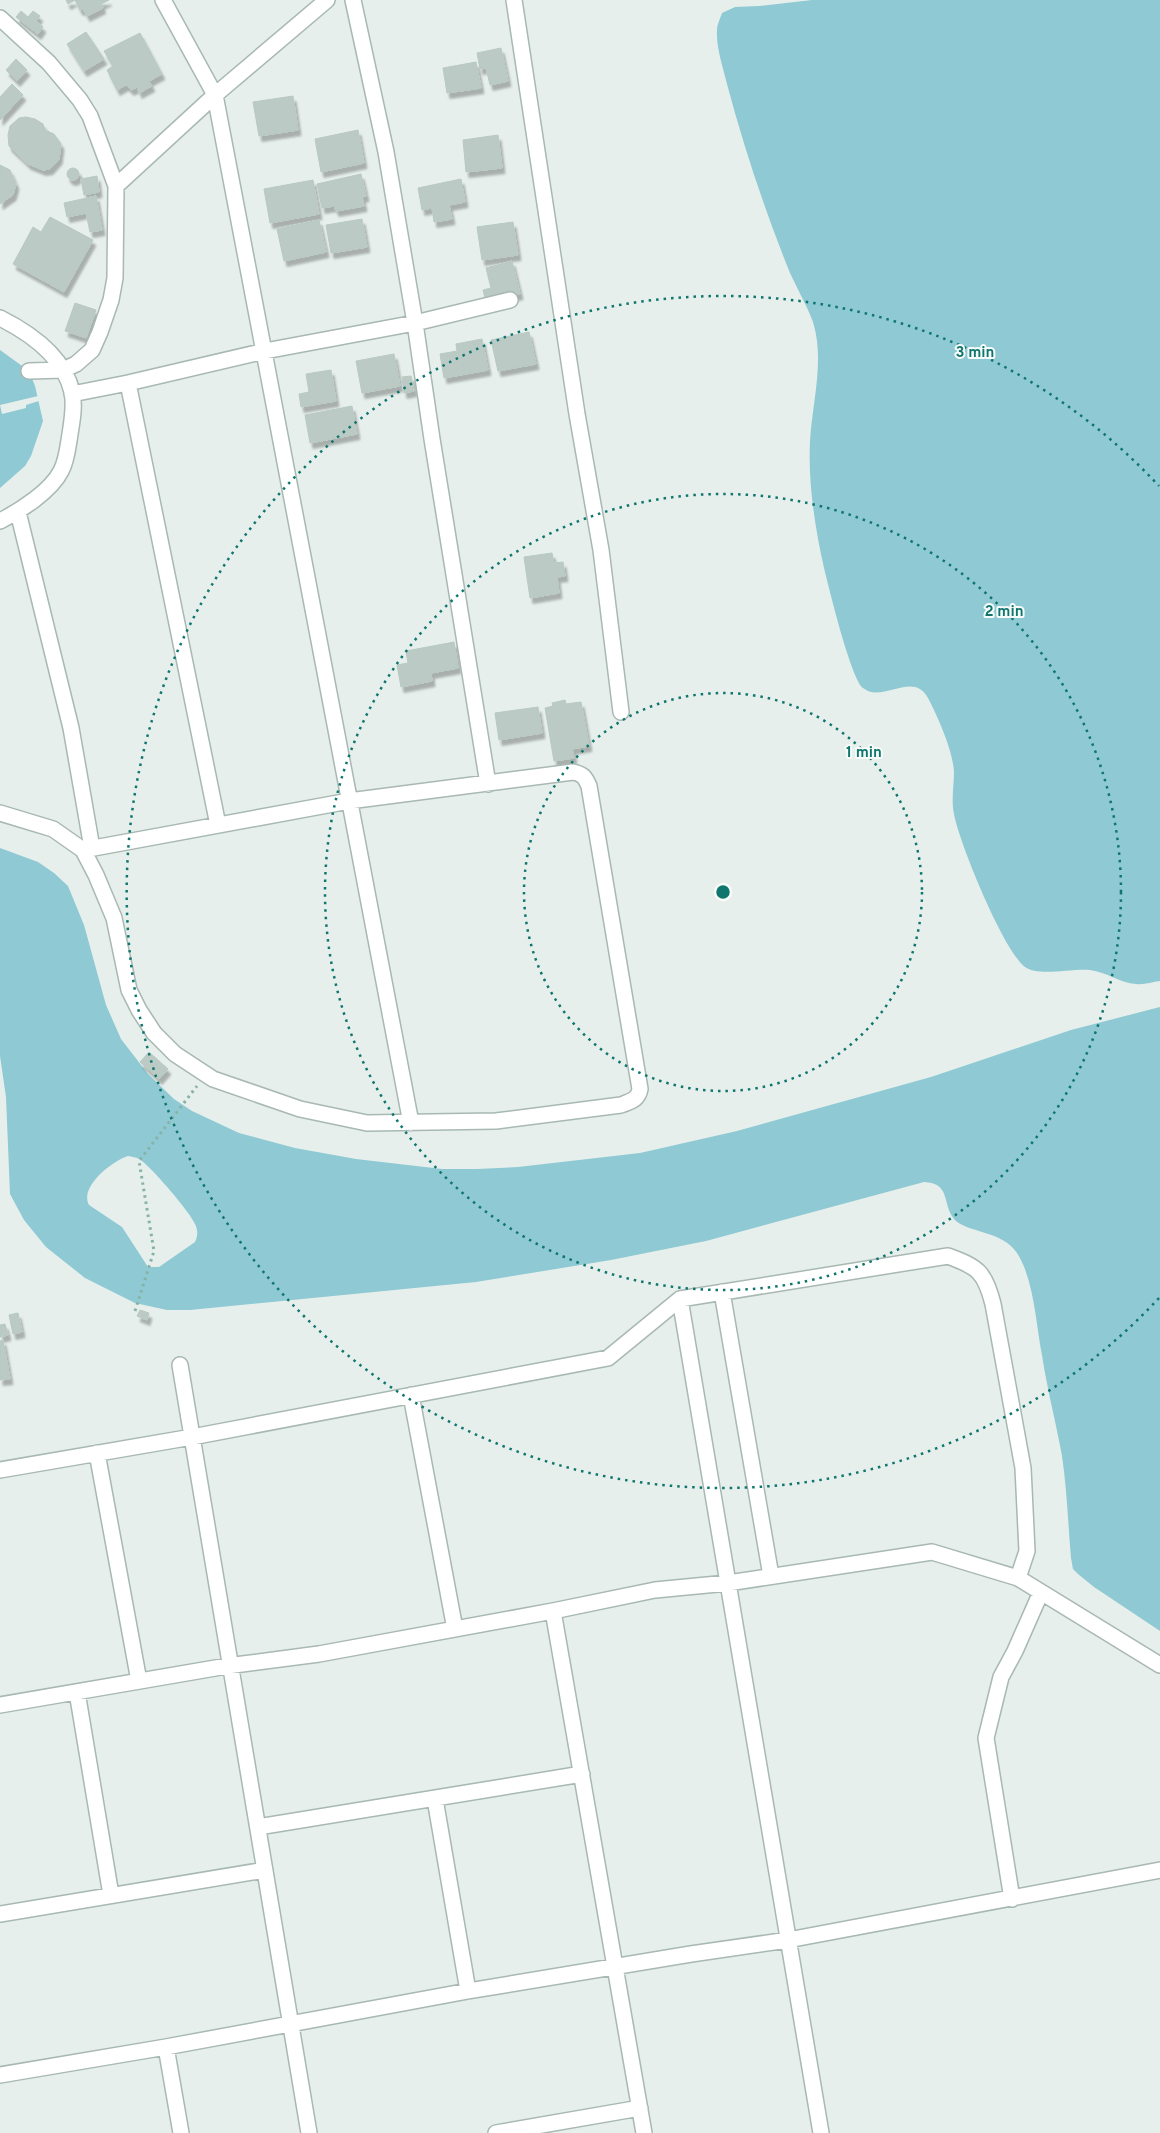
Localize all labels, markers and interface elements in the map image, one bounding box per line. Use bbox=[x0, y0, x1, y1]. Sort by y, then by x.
text: 3 min bbox=[955, 344, 995, 363]
text: 2 min bbox=[984, 603, 1024, 622]
text: 1 min bbox=[846, 744, 882, 763]
centre of rings bbox=[714, 883, 732, 901]

